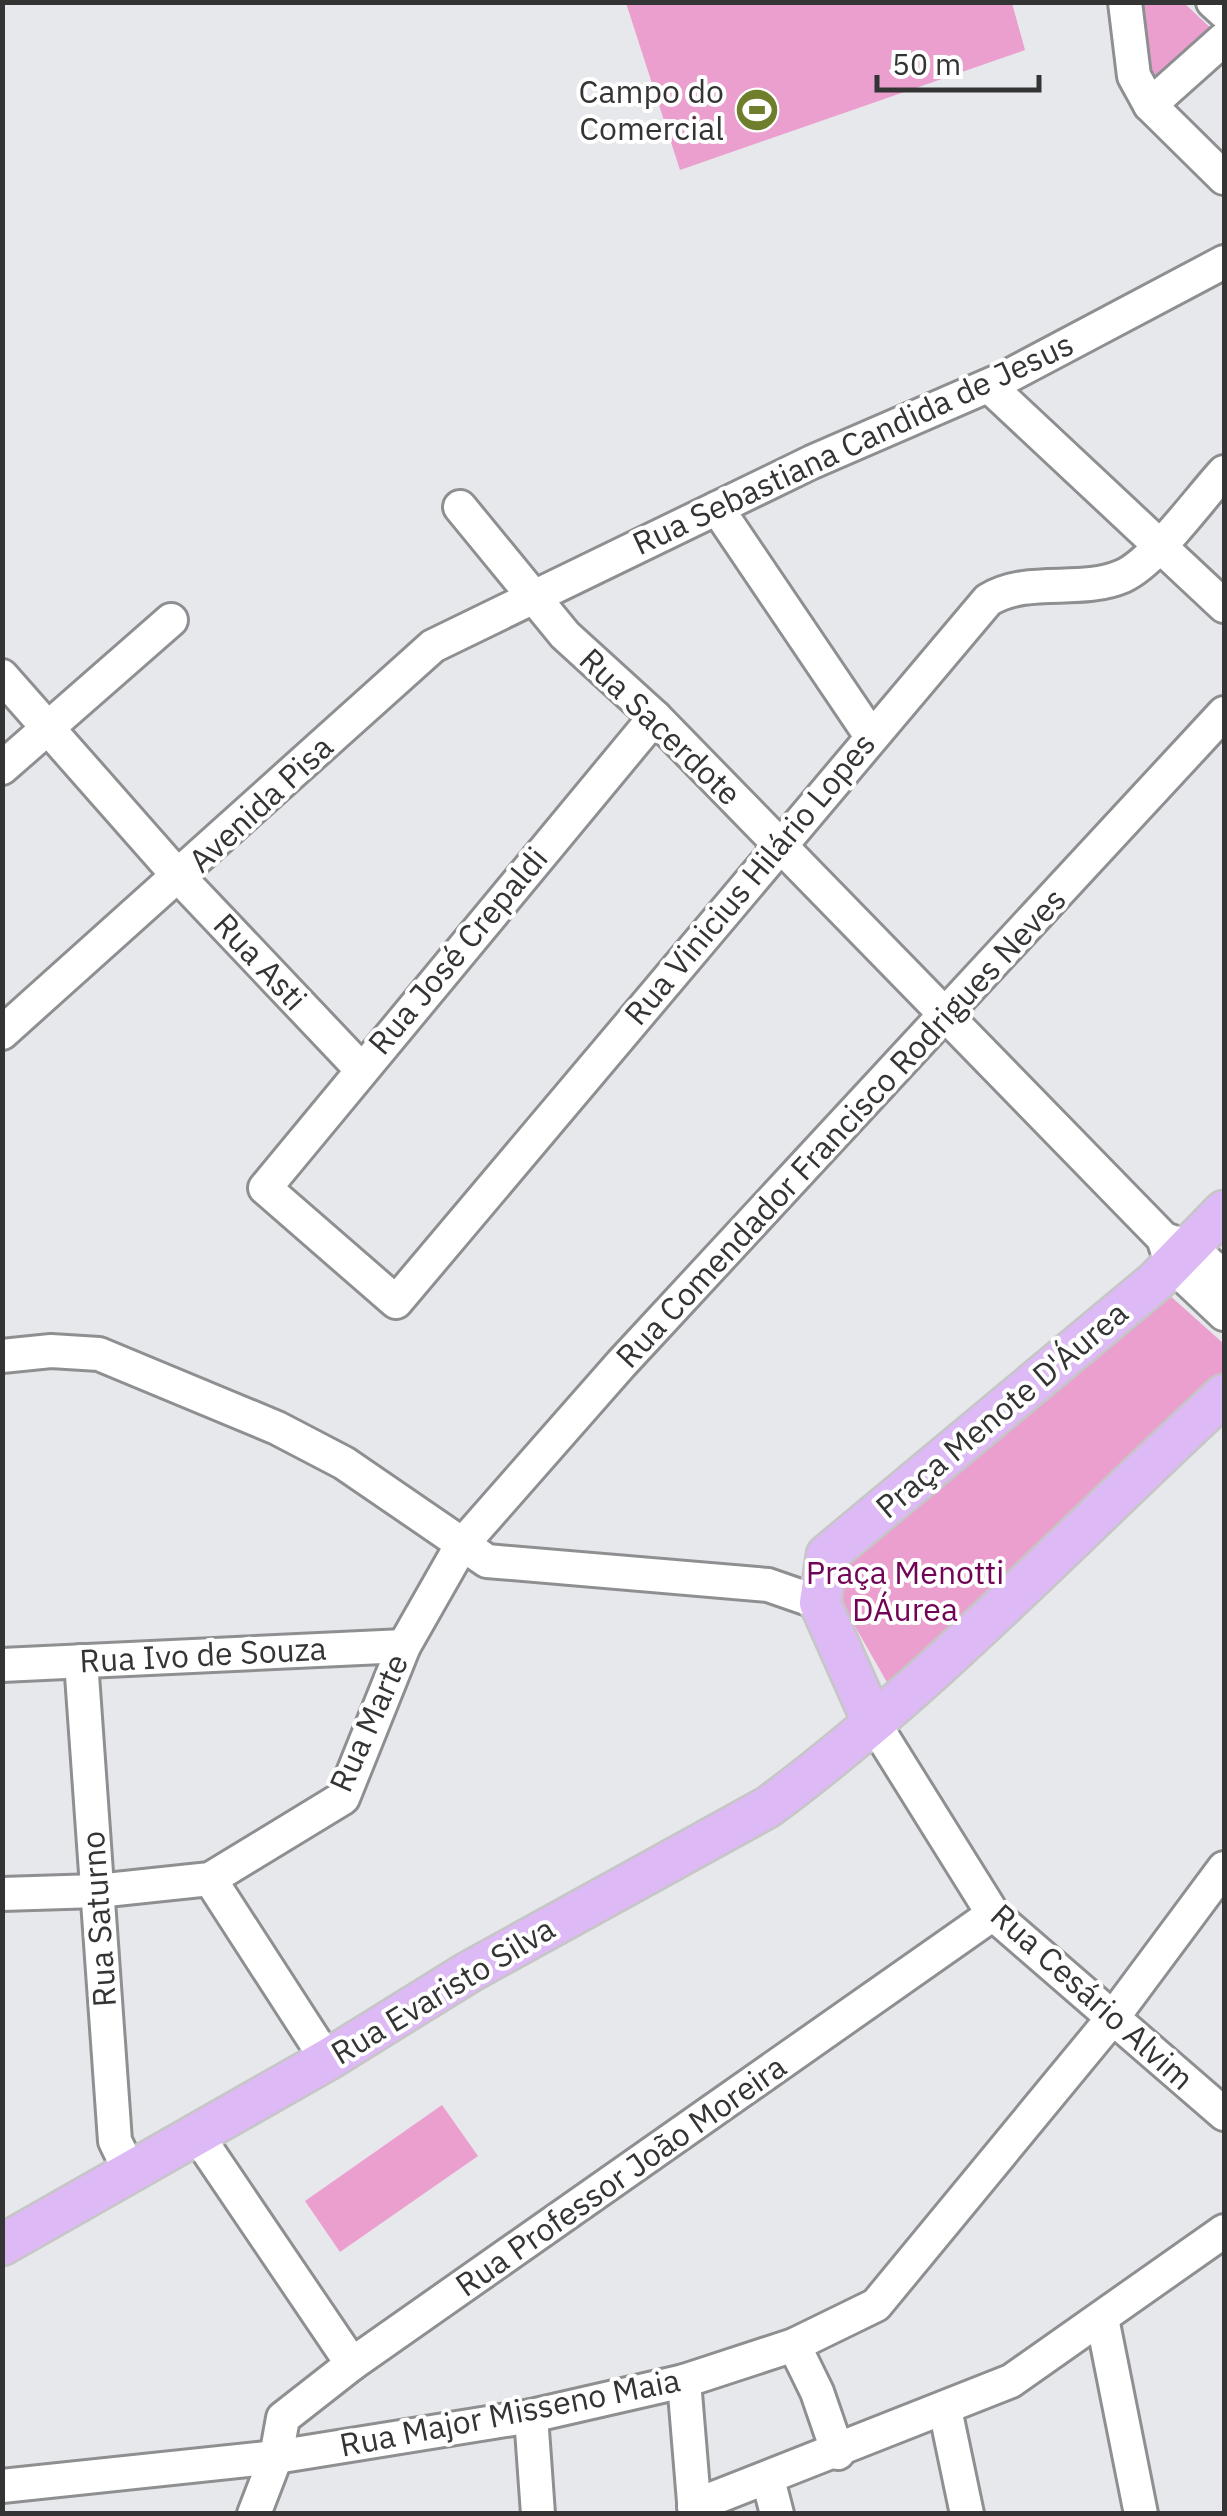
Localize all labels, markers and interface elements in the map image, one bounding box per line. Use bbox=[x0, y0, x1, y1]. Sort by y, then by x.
scale bar bbox=[877, 30, 1040, 92]
text: 50 m bbox=[892, 44, 961, 83]
place label: Campo do Comercial bbox=[579, 70, 724, 149]
sports icon: Campo do Comercial bbox=[734, 87, 780, 133]
street label: Rua Sebastiana Candida de Jesus bbox=[626, 322, 1080, 564]
street label: Rua Sacerdote bbox=[571, 639, 751, 814]
street label: Rua Vinicius Hilário Lopes bbox=[614, 723, 884, 1033]
street label: Avenida Pisa bbox=[179, 726, 341, 881]
street label: Rua José Crepaldi bbox=[358, 838, 556, 1063]
street label: Rua Comendador Francisco Rodrigues Neves bbox=[606, 878, 1074, 1376]
street label: Rua Asti bbox=[205, 904, 316, 1019]
street label: Praça Menote D'Áurea bbox=[867, 1291, 1136, 1527]
park label: Praça Menotti DÁurea bbox=[806, 1551, 1004, 1630]
street label: Rua Ivo de Souza bbox=[78, 1627, 328, 1681]
street label: Rua Marte bbox=[319, 1647, 417, 1798]
street label: Rua Saturno bbox=[71, 1830, 125, 2008]
street label: Rua Cesário Alvim bbox=[982, 1894, 1203, 2099]
street label: Rua Evaristo Silva bbox=[323, 1907, 562, 2073]
street label: Rua Professor João Moreira bbox=[447, 2045, 794, 2305]
street label: Rua Major Misseno Maia bbox=[336, 2358, 684, 2466]

